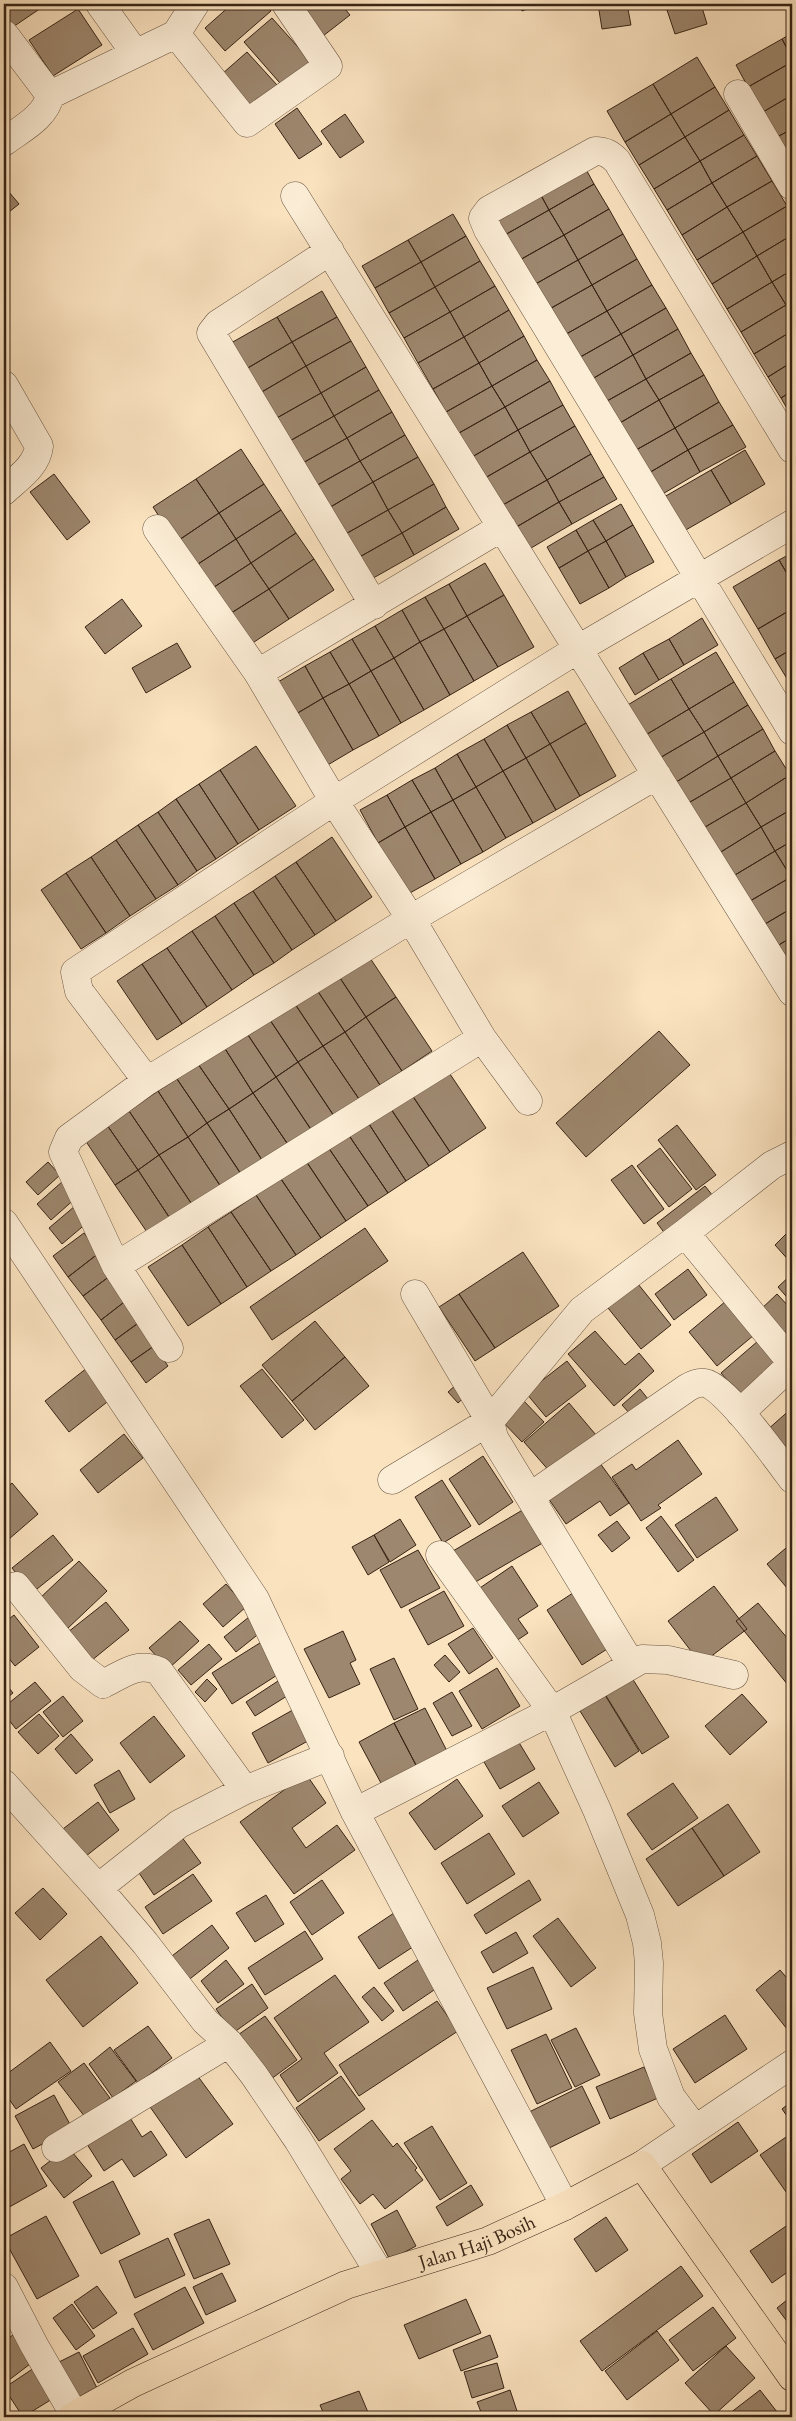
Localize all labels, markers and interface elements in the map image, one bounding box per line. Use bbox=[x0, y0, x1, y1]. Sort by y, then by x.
street label: Jalan Haji Bosih bbox=[413, 2208, 539, 2275]

